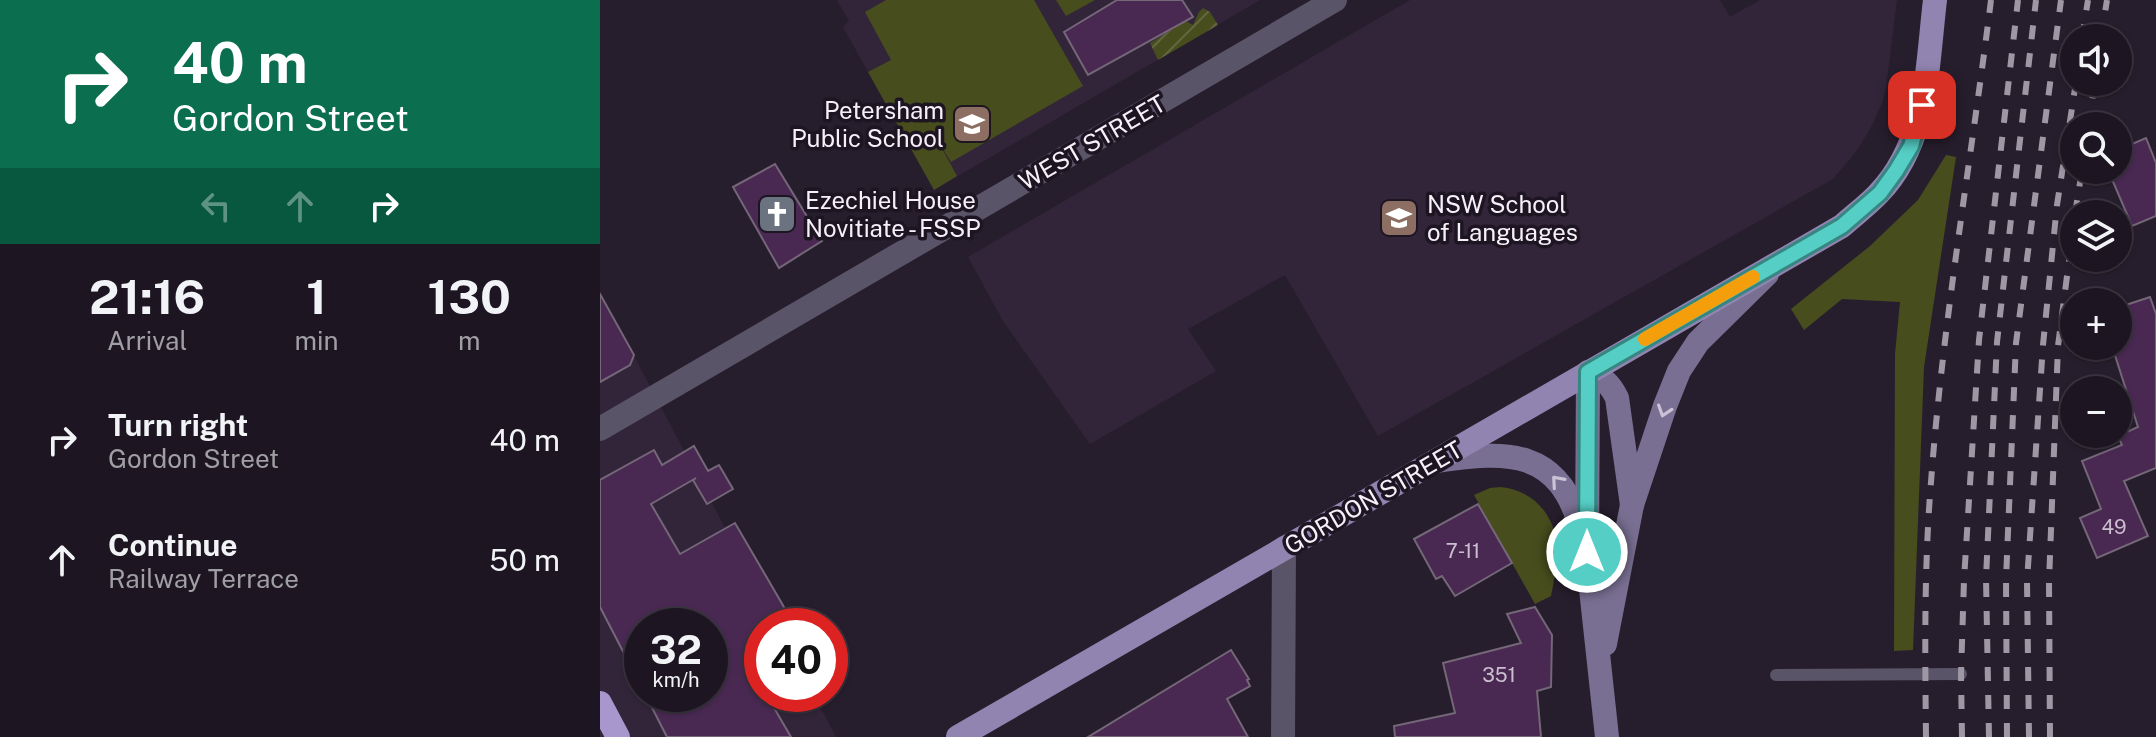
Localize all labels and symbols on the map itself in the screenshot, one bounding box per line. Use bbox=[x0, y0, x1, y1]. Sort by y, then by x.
pin bbox=[1888, 71, 1956, 139]
street label: WEST STREET bbox=[1014, 89, 1170, 195]
place label: Petersham Public School bbox=[791, 96, 944, 152]
school or university icon: Petersham Public School bbox=[951, 103, 993, 145]
place label: Ezechiel House Novitiate - FSSP bbox=[805, 186, 980, 242]
place label: NSW School of Languages bbox=[1427, 190, 1578, 246]
church icon: Ezechiel House Novitiate - FSSP bbox=[756, 193, 798, 235]
school or university icon: NSW School of Languages bbox=[1378, 197, 1420, 239]
one-way arrow bbox=[1657, 404, 1673, 418]
street label: GORDON STREET bbox=[1279, 435, 1467, 559]
one-way arrow bbox=[1552, 476, 1567, 491]
position arrow bbox=[1545, 510, 1629, 594]
house number: 49 bbox=[2101, 515, 2127, 539]
house number: 7-11 bbox=[1446, 539, 1480, 563]
speed limit sign: 40 bbox=[744, 608, 848, 712]
house number: 351 bbox=[1482, 663, 1516, 687]

